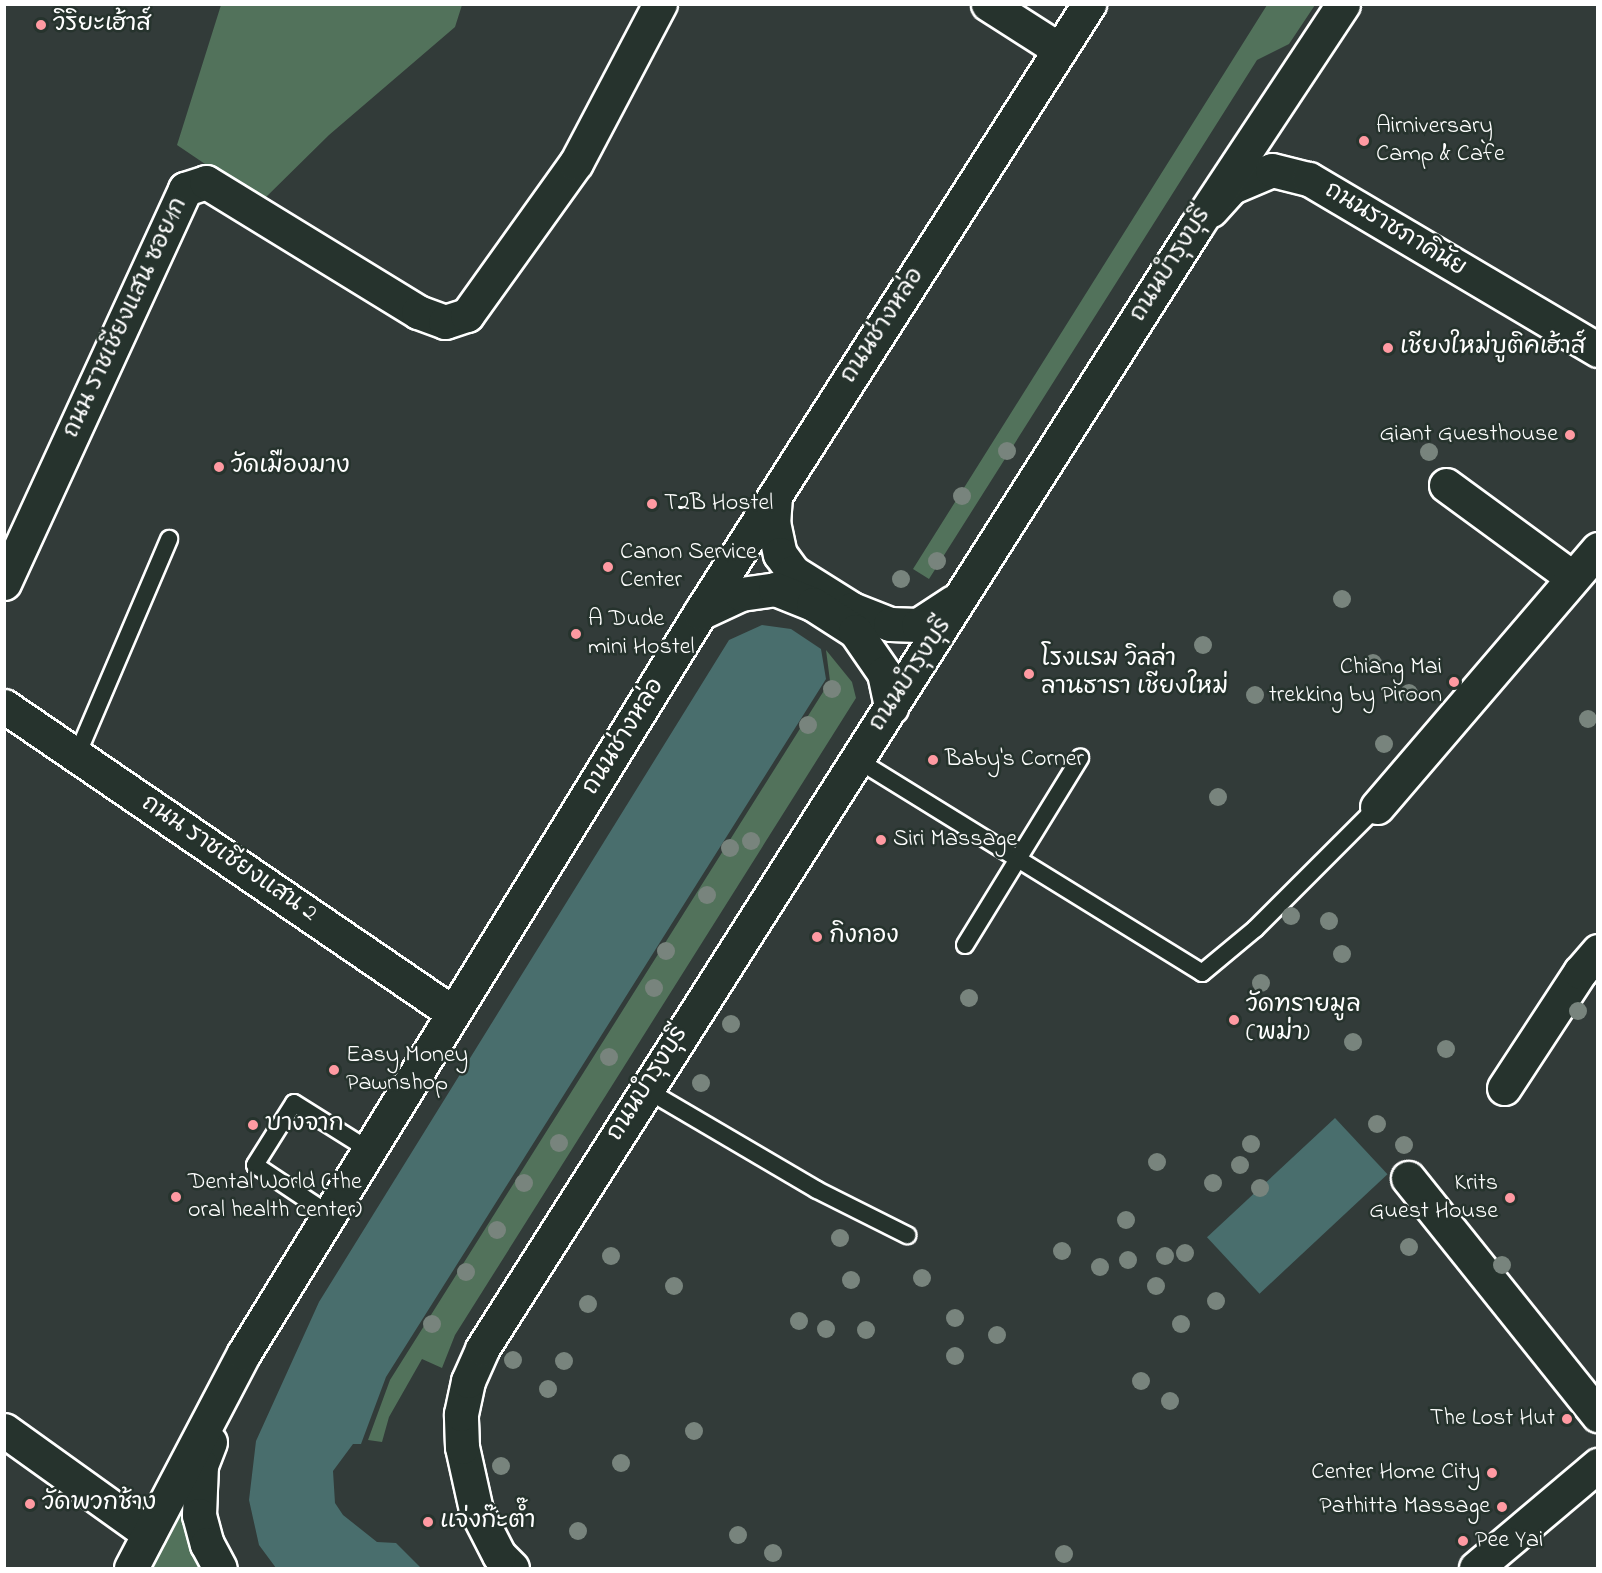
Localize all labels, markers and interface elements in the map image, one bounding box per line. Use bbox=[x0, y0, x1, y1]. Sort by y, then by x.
place label: วิริยะเฮ้าส์ bbox=[53, 11, 150, 39]
marker: วิริยะเฮ้าส์ bbox=[34, 18, 48, 32]
place label: Airniversary Camp & Cafe bbox=[1376, 113, 1505, 169]
marker: Airniversary Camp & Cafe bbox=[1357, 134, 1371, 148]
street label: ถนนราชภาคินัย bbox=[1319, 177, 1471, 283]
street label: ถนน ราชเชียงแสน ซอย1ก bbox=[58, 193, 194, 443]
street label: ถนนบำรุงบุรี bbox=[1124, 202, 1218, 328]
street label: ถนนช่างหล่อ bbox=[835, 263, 931, 389]
place label: เชียงใหม่บูติคเฮ้าส์ bbox=[1400, 334, 1585, 362]
marker: เชียงใหม่บูติคเฮ้าส์ bbox=[1381, 341, 1395, 355]
place label: Giant Guesthouse bbox=[1380, 421, 1558, 449]
marker: Giant Guesthouse bbox=[1563, 428, 1577, 442]
place label: วัดเมืองมาง bbox=[231, 453, 350, 481]
marker: วัดเมืองมาง bbox=[212, 460, 226, 474]
place label: T2B Hostel bbox=[664, 490, 773, 518]
marker: T2B Hostel bbox=[645, 497, 659, 511]
place label: Canon Service Center bbox=[620, 539, 757, 595]
marker: Canon Service Center bbox=[601, 560, 615, 574]
place label: A Dude mini Hostel bbox=[588, 606, 695, 662]
street label: ถนนบำรุงบุรี bbox=[864, 613, 958, 737]
marker: A Dude mini Hostel bbox=[569, 627, 583, 641]
place label: โรงแรม วิลล่า ลานธารา เชียงใหม่ bbox=[1041, 646, 1228, 702]
place label: Chiang Mai trekking by Piroon bbox=[1269, 654, 1442, 710]
marker: โรงแรม วิลล่า ลานธารา เชียงใหม่ bbox=[1022, 667, 1036, 681]
street label: ถนนช่างหล่อ bbox=[577, 673, 671, 801]
marker: Chiang Mai trekking by Piroon bbox=[1447, 675, 1461, 689]
place label: Baby's Corner bbox=[945, 746, 1084, 774]
marker: Baby's Corner bbox=[926, 753, 940, 767]
street label: ถนน ราชเชียงแสน 2 bbox=[136, 789, 322, 929]
place label: Siri Massage bbox=[893, 826, 1017, 854]
marker: Siri Massage bbox=[874, 833, 888, 847]
place label: กิงกอง bbox=[829, 923, 899, 951]
marker: กิงกอง bbox=[810, 930, 824, 944]
place label: วัดทรายมูล (พม่า) bbox=[1246, 992, 1361, 1048]
marker: วัดทรายมูล (พม่า) bbox=[1227, 1013, 1241, 1027]
street label: ถนนบำรุงบุรี bbox=[601, 1021, 695, 1147]
place label: Easy Money Pawnshop bbox=[346, 1042, 468, 1098]
marker: Easy Money Pawnshop bbox=[327, 1063, 341, 1077]
place label: บางจาก bbox=[265, 1111, 344, 1139]
marker: บางจาก bbox=[246, 1118, 260, 1132]
place label: Dental World (the oral health center) bbox=[188, 1169, 362, 1225]
place label: Krits Guest House bbox=[1369, 1170, 1498, 1226]
marker: Dental World (the oral health center) bbox=[169, 1190, 183, 1204]
marker: Krits Guest House bbox=[1503, 1191, 1517, 1205]
place label: The Lost Hut bbox=[1430, 1405, 1555, 1433]
marker: The Lost Hut bbox=[1560, 1412, 1574, 1426]
place label: Center Home City bbox=[1311, 1459, 1480, 1487]
marker: Center Home City bbox=[1485, 1466, 1499, 1480]
place label: วัดพวกช้าง bbox=[42, 1490, 156, 1518]
place label: Pathitta Massage bbox=[1319, 1493, 1490, 1521]
marker: วัดพวกช้าง bbox=[23, 1497, 37, 1511]
marker: Pathitta Massage bbox=[1495, 1500, 1509, 1514]
place label: แจ่งก๊ะต๊ำ bbox=[440, 1508, 536, 1536]
marker: แจ่งก๊ะต๊ำ bbox=[421, 1515, 435, 1529]
place label: Pee Yai bbox=[1475, 1527, 1543, 1555]
marker: Pee Yai bbox=[1456, 1534, 1470, 1548]

